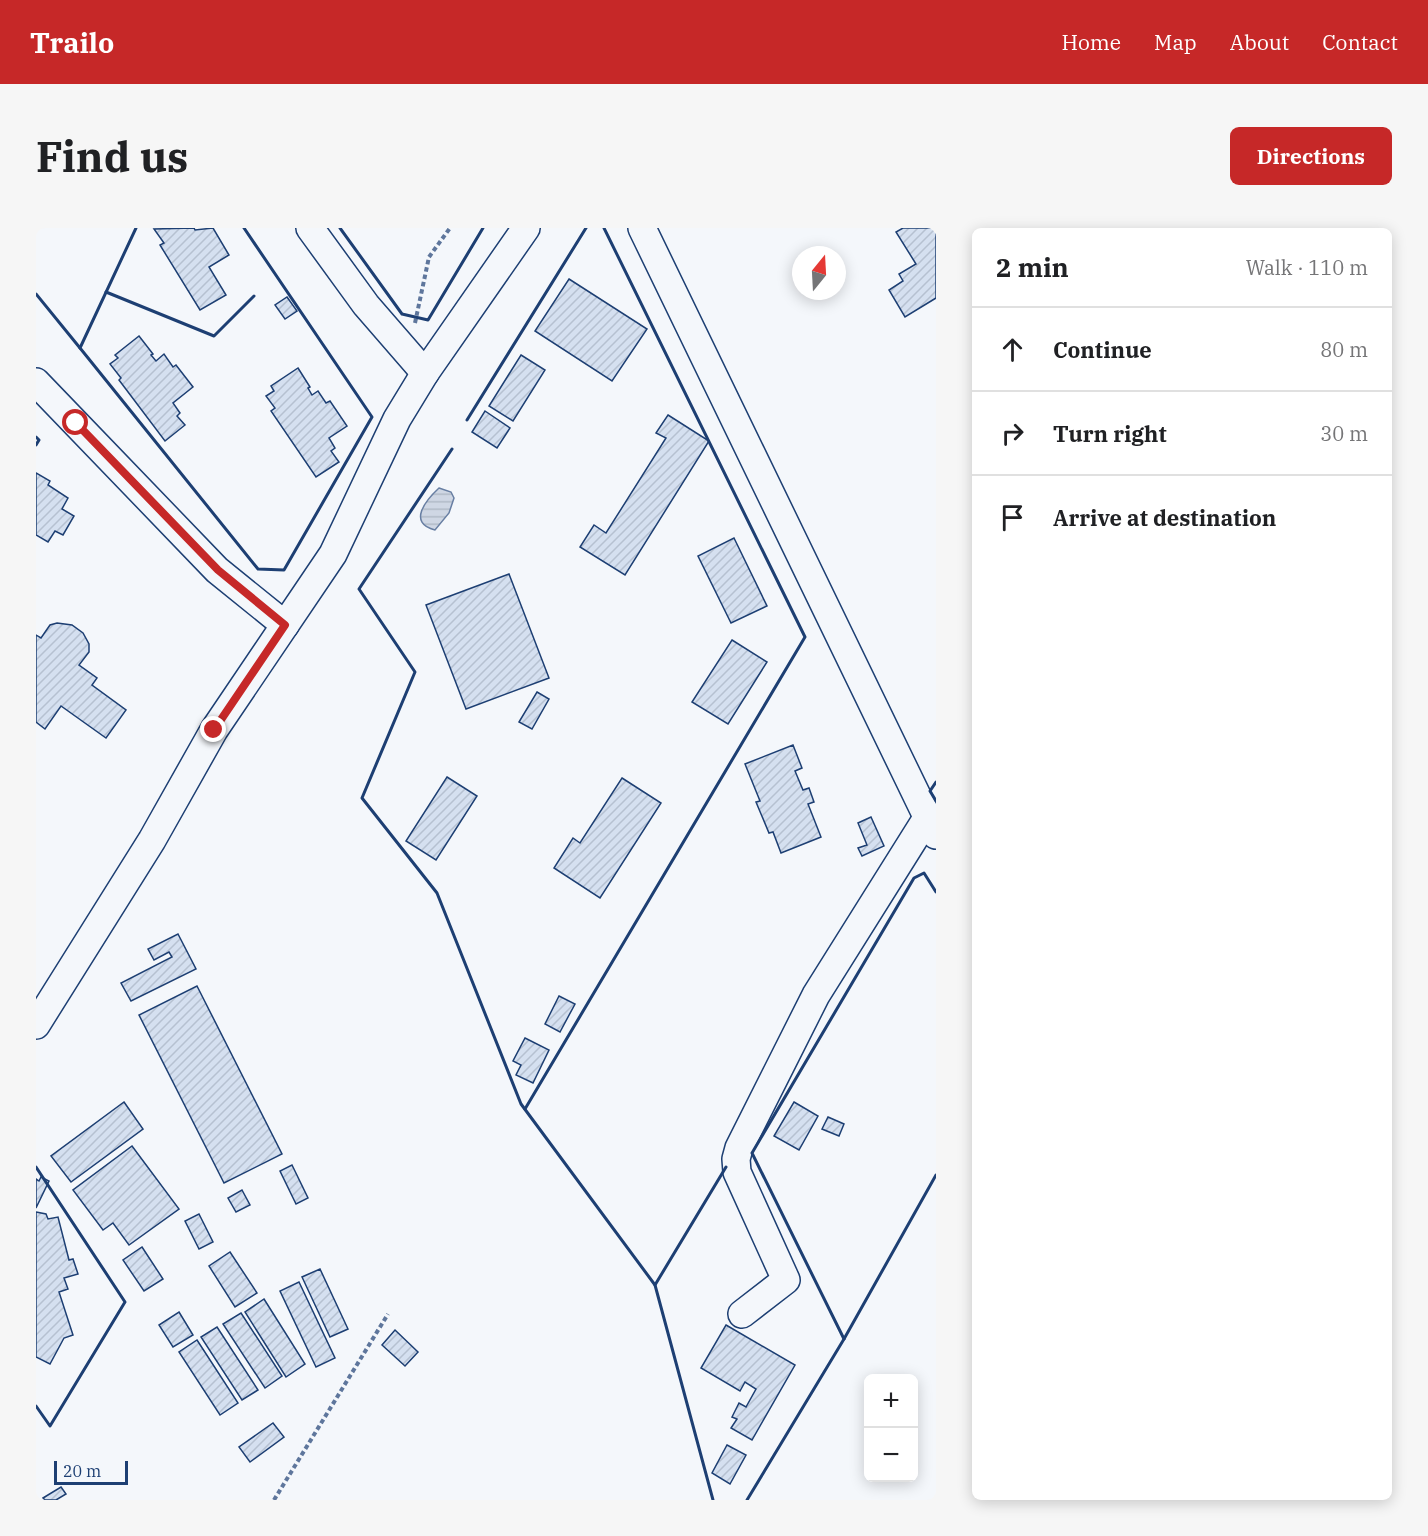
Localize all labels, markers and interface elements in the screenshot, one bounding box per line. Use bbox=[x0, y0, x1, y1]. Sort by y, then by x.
text: Trailo bbox=[30, 24, 114, 61]
text: Home bbox=[1061, 28, 1121, 56]
text: Map bbox=[1154, 28, 1197, 56]
text: About bbox=[1230, 28, 1289, 56]
text: Contact bbox=[1322, 28, 1398, 56]
button: Directions bbox=[1230, 127, 1392, 185]
text: Find us bbox=[36, 129, 188, 184]
north arrow bbox=[792, 246, 846, 300]
text: 2 min bbox=[996, 250, 1069, 284]
text: Walk · 110 m bbox=[1246, 254, 1368, 281]
icon: ahead bbox=[996, 333, 1029, 366]
text: Continue bbox=[1053, 335, 1152, 364]
text: 80 m bbox=[1320, 336, 1368, 363]
route start bbox=[62, 409, 88, 435]
icon: right bbox=[996, 417, 1029, 450]
text: Turn right bbox=[1053, 419, 1167, 448]
text: 30 m bbox=[1320, 420, 1368, 447]
icon: arrive bbox=[996, 501, 1029, 534]
text: Arrive at destination bbox=[1053, 503, 1276, 532]
route end bbox=[200, 716, 226, 742]
map controls bbox=[864, 1374, 918, 1482]
button: + bbox=[864, 1374, 918, 1428]
button: − bbox=[864, 1428, 918, 1482]
scale bar bbox=[54, 1458, 128, 1486]
text: 20 m bbox=[63, 1461, 101, 1481]

